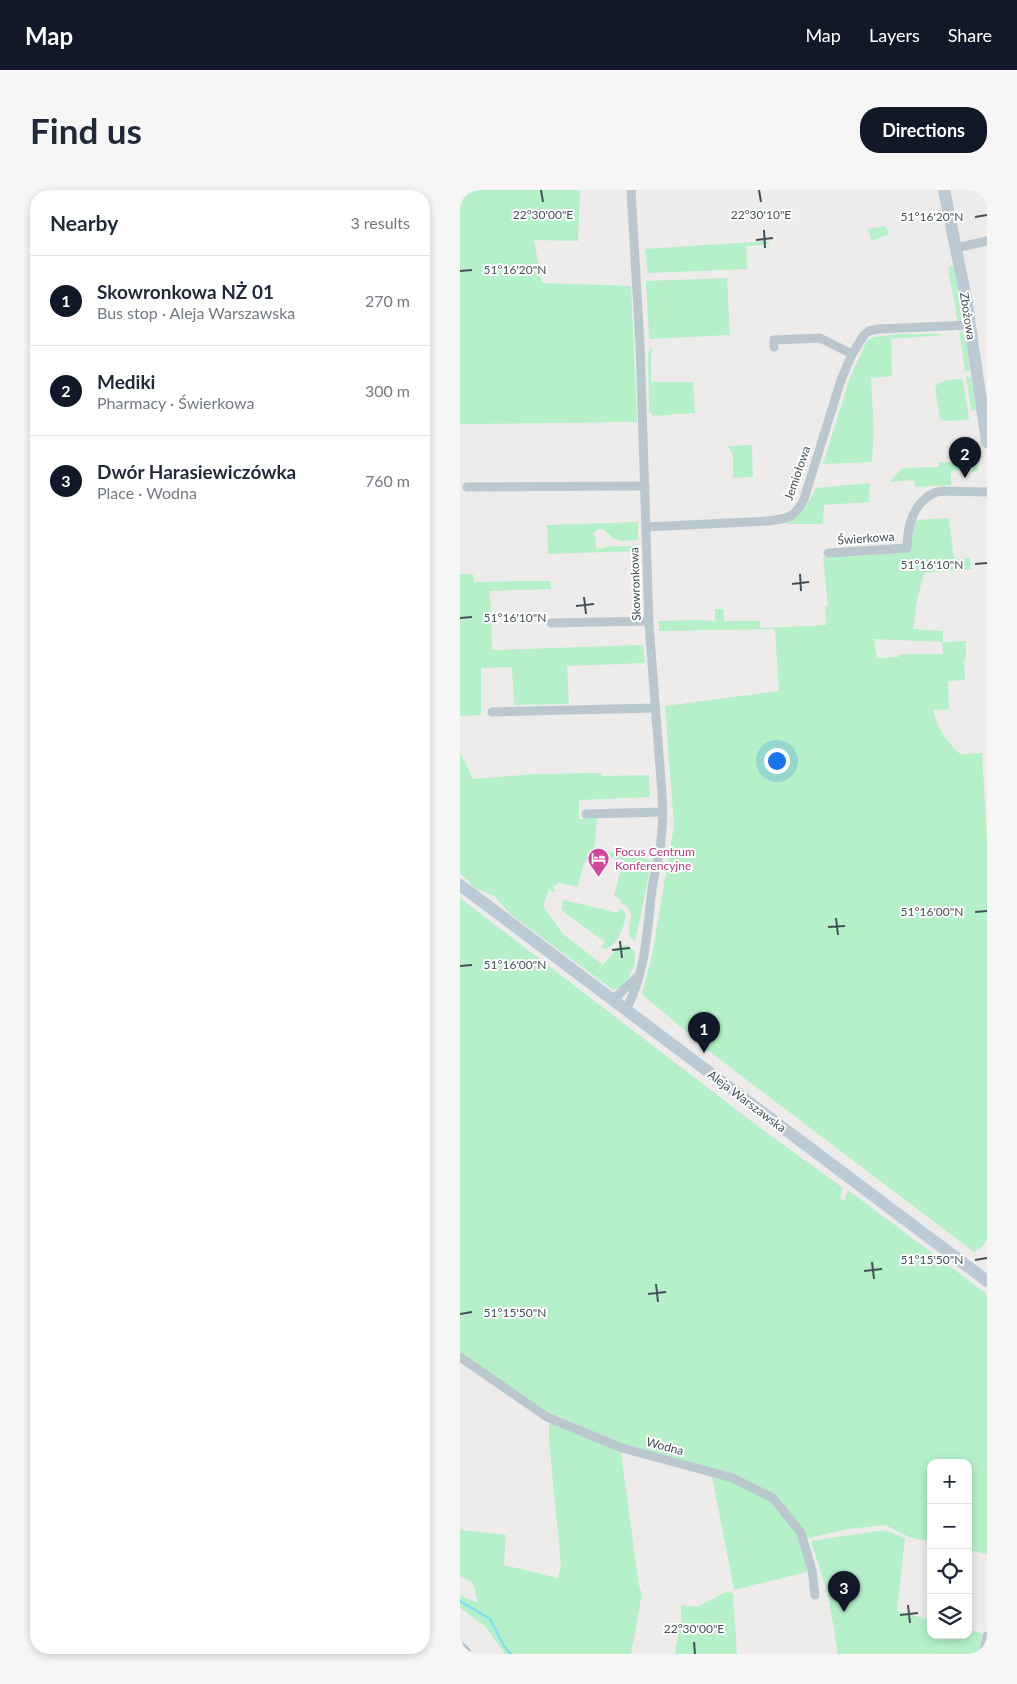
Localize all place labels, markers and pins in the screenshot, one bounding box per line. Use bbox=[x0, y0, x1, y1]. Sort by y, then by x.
pin: 2 bbox=[949, 437, 981, 478]
place label: Focus Centrum Konferencyjne bbox=[615, 844, 695, 873]
hotel icon: Focus Centrum Konferencyjne bbox=[587, 846, 611, 877]
pin: 1 bbox=[688, 1012, 720, 1053]
pin: 3 bbox=[828, 1571, 860, 1612]

